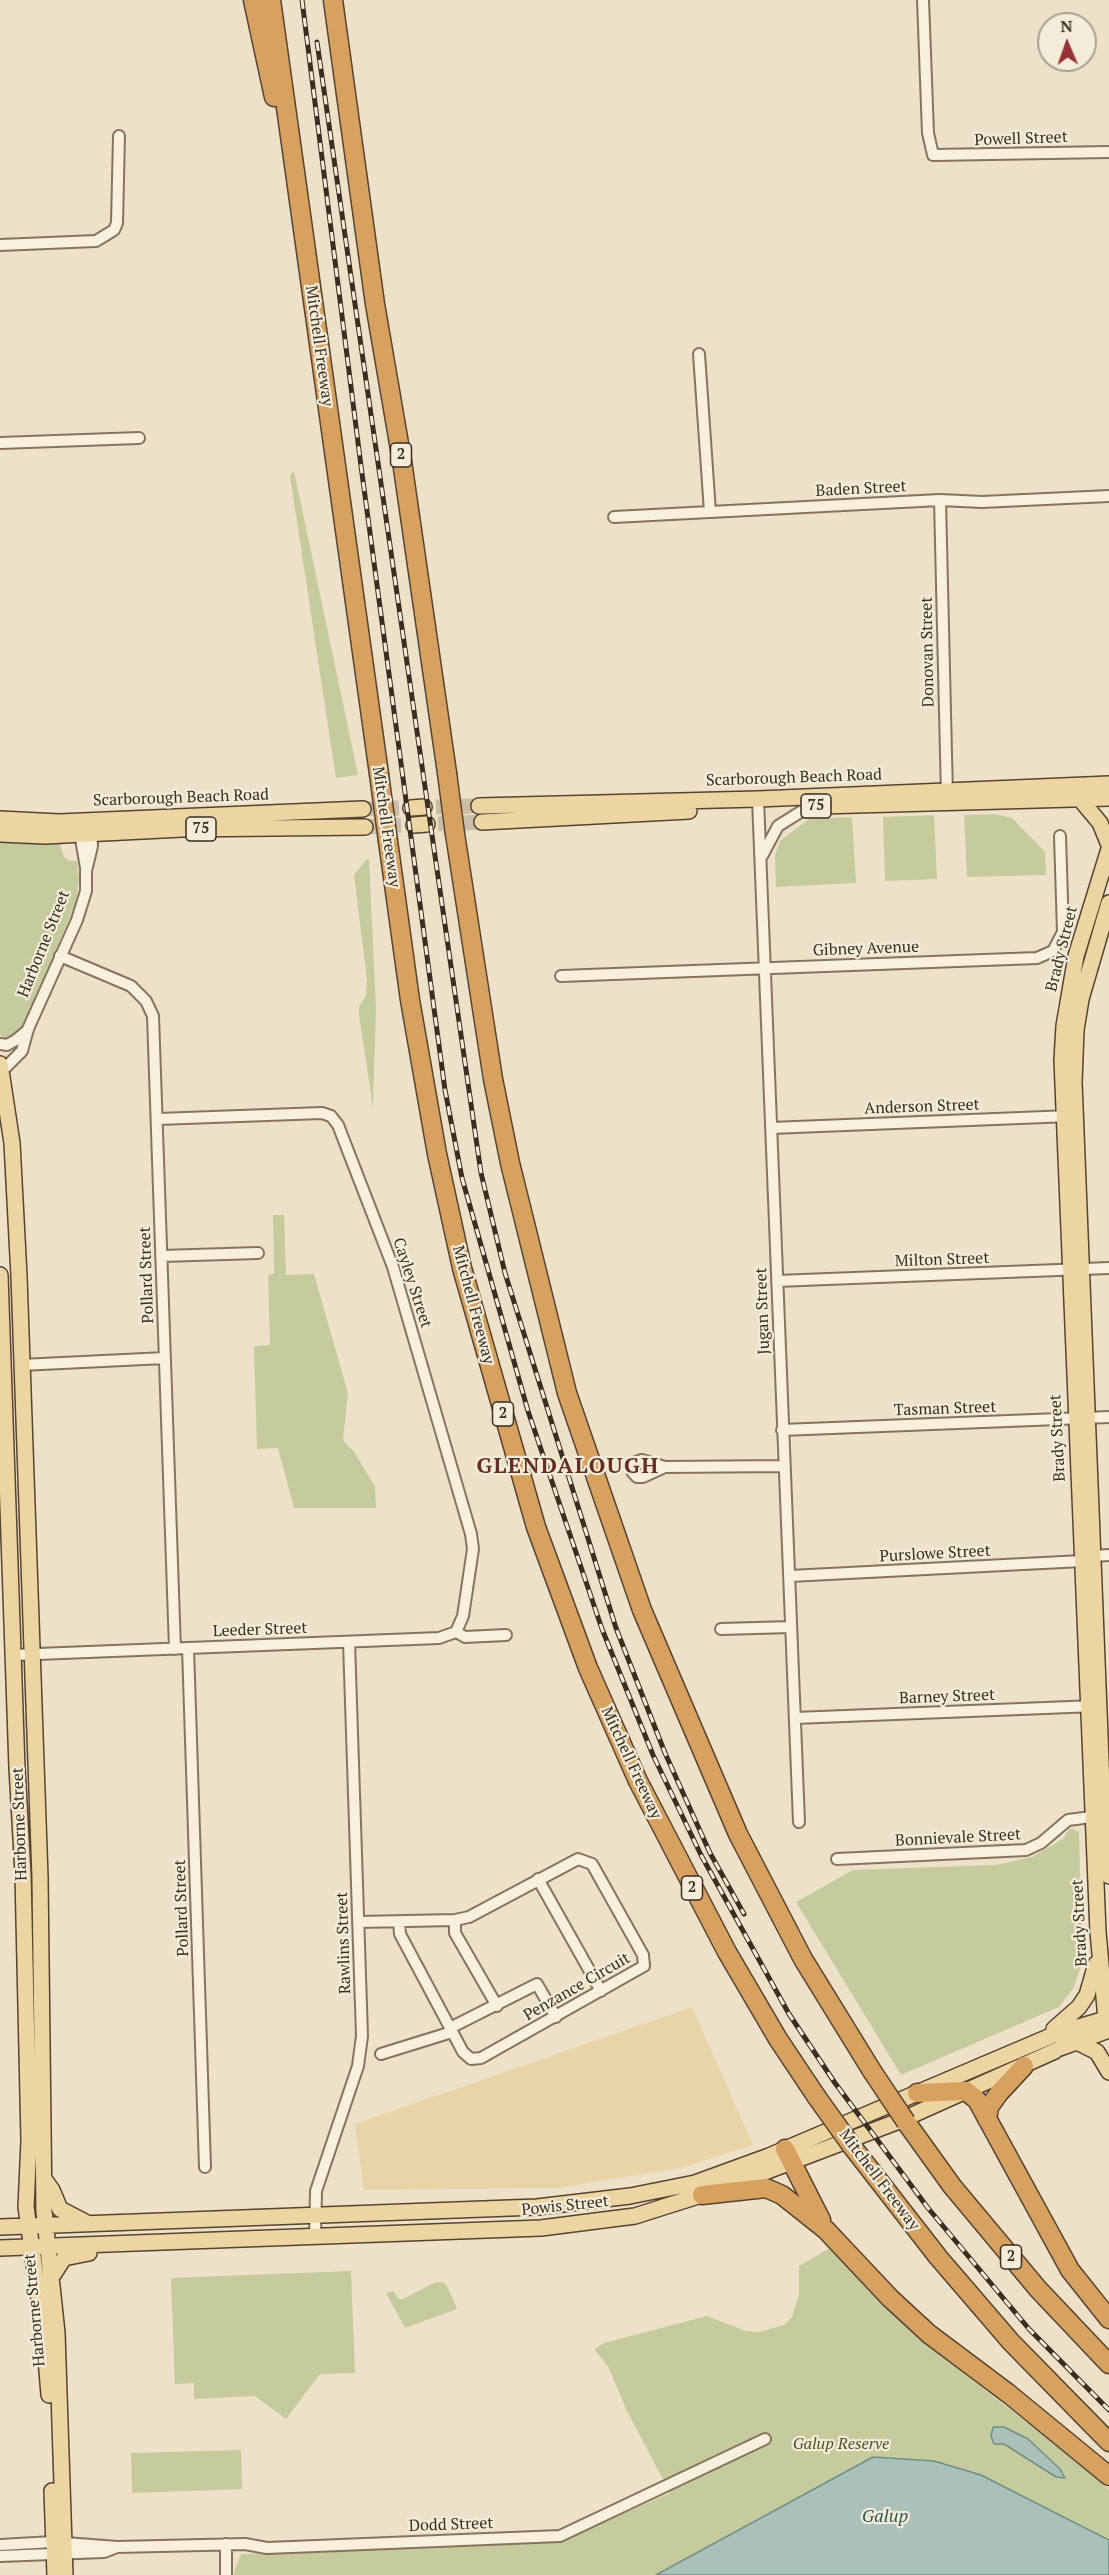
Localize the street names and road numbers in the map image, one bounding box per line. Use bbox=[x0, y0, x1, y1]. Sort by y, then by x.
street label: Powell Street bbox=[974, 128, 1068, 150]
street label: Mitchell Freeway bbox=[301, 284, 337, 408]
road number: 2 bbox=[390, 443, 412, 467]
street label: Baden Street bbox=[815, 477, 907, 501]
street label: Donovan Street bbox=[917, 597, 939, 707]
street label: Mitchell Freeway bbox=[368, 765, 404, 889]
street label: Scarborough Beach Road bbox=[706, 765, 882, 791]
street label: Scarborough Beach Road bbox=[93, 785, 269, 811]
road number: 75 bbox=[801, 794, 831, 818]
road number: 75 bbox=[186, 817, 216, 841]
street label: Harborne Street bbox=[14, 888, 74, 1000]
street label: Brady Street bbox=[1042, 904, 1082, 994]
street label: Gibney Avenue bbox=[813, 938, 919, 960]
street label: Anderson Street bbox=[864, 1095, 980, 1119]
street label: Pollard Street bbox=[136, 1226, 158, 1324]
street label: Cayley Street bbox=[388, 1235, 436, 1331]
street label: Mitchell Freeway bbox=[448, 1244, 498, 1366]
street label: Milton Street bbox=[895, 1249, 989, 1271]
street label: Jugan Street bbox=[752, 1267, 774, 1355]
street label: Brady Street bbox=[1046, 1394, 1070, 1482]
street label: Tasman Street bbox=[893, 1398, 997, 1420]
road number: 2 bbox=[492, 1402, 514, 1426]
street label: Purslowe Street bbox=[879, 1541, 991, 1567]
street label: Leeder Street bbox=[212, 1619, 308, 1641]
street label: Barney Street bbox=[899, 1686, 995, 1708]
street label: Mitchell Freeway bbox=[597, 1704, 665, 1822]
street label: Harborne Street bbox=[8, 1767, 32, 1881]
street label: Bonnievale Street bbox=[895, 1825, 1021, 1851]
street label: Pollard Street bbox=[171, 1859, 193, 1957]
road number: 2 bbox=[682, 1876, 702, 1900]
street label: Brady Street bbox=[1068, 1879, 1092, 1967]
street label: Rawlins Street bbox=[333, 1891, 355, 1995]
street label: Penzance Circuit bbox=[520, 1949, 634, 2025]
street label: Mitchell Freeway bbox=[835, 2126, 923, 2234]
street label: Powis Street bbox=[520, 2192, 610, 2220]
road number: 2 bbox=[1000, 2245, 1022, 2269]
street label: Harborne Street bbox=[20, 2253, 50, 2367]
street label: Dodd Street bbox=[408, 2514, 494, 2536]

